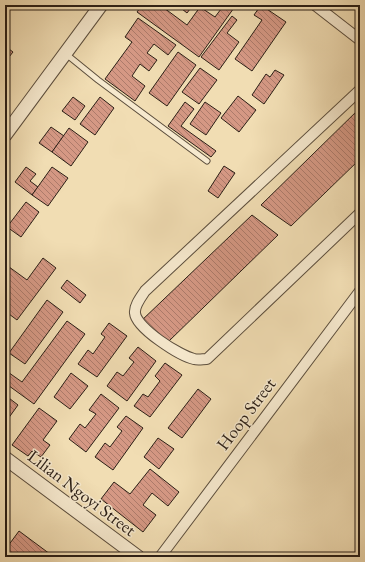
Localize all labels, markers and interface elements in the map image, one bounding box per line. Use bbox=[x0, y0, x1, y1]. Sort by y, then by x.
street label: Hoop Street bbox=[211, 373, 281, 455]
street label: Lilian Ngoyi Street bbox=[23, 444, 141, 541]

